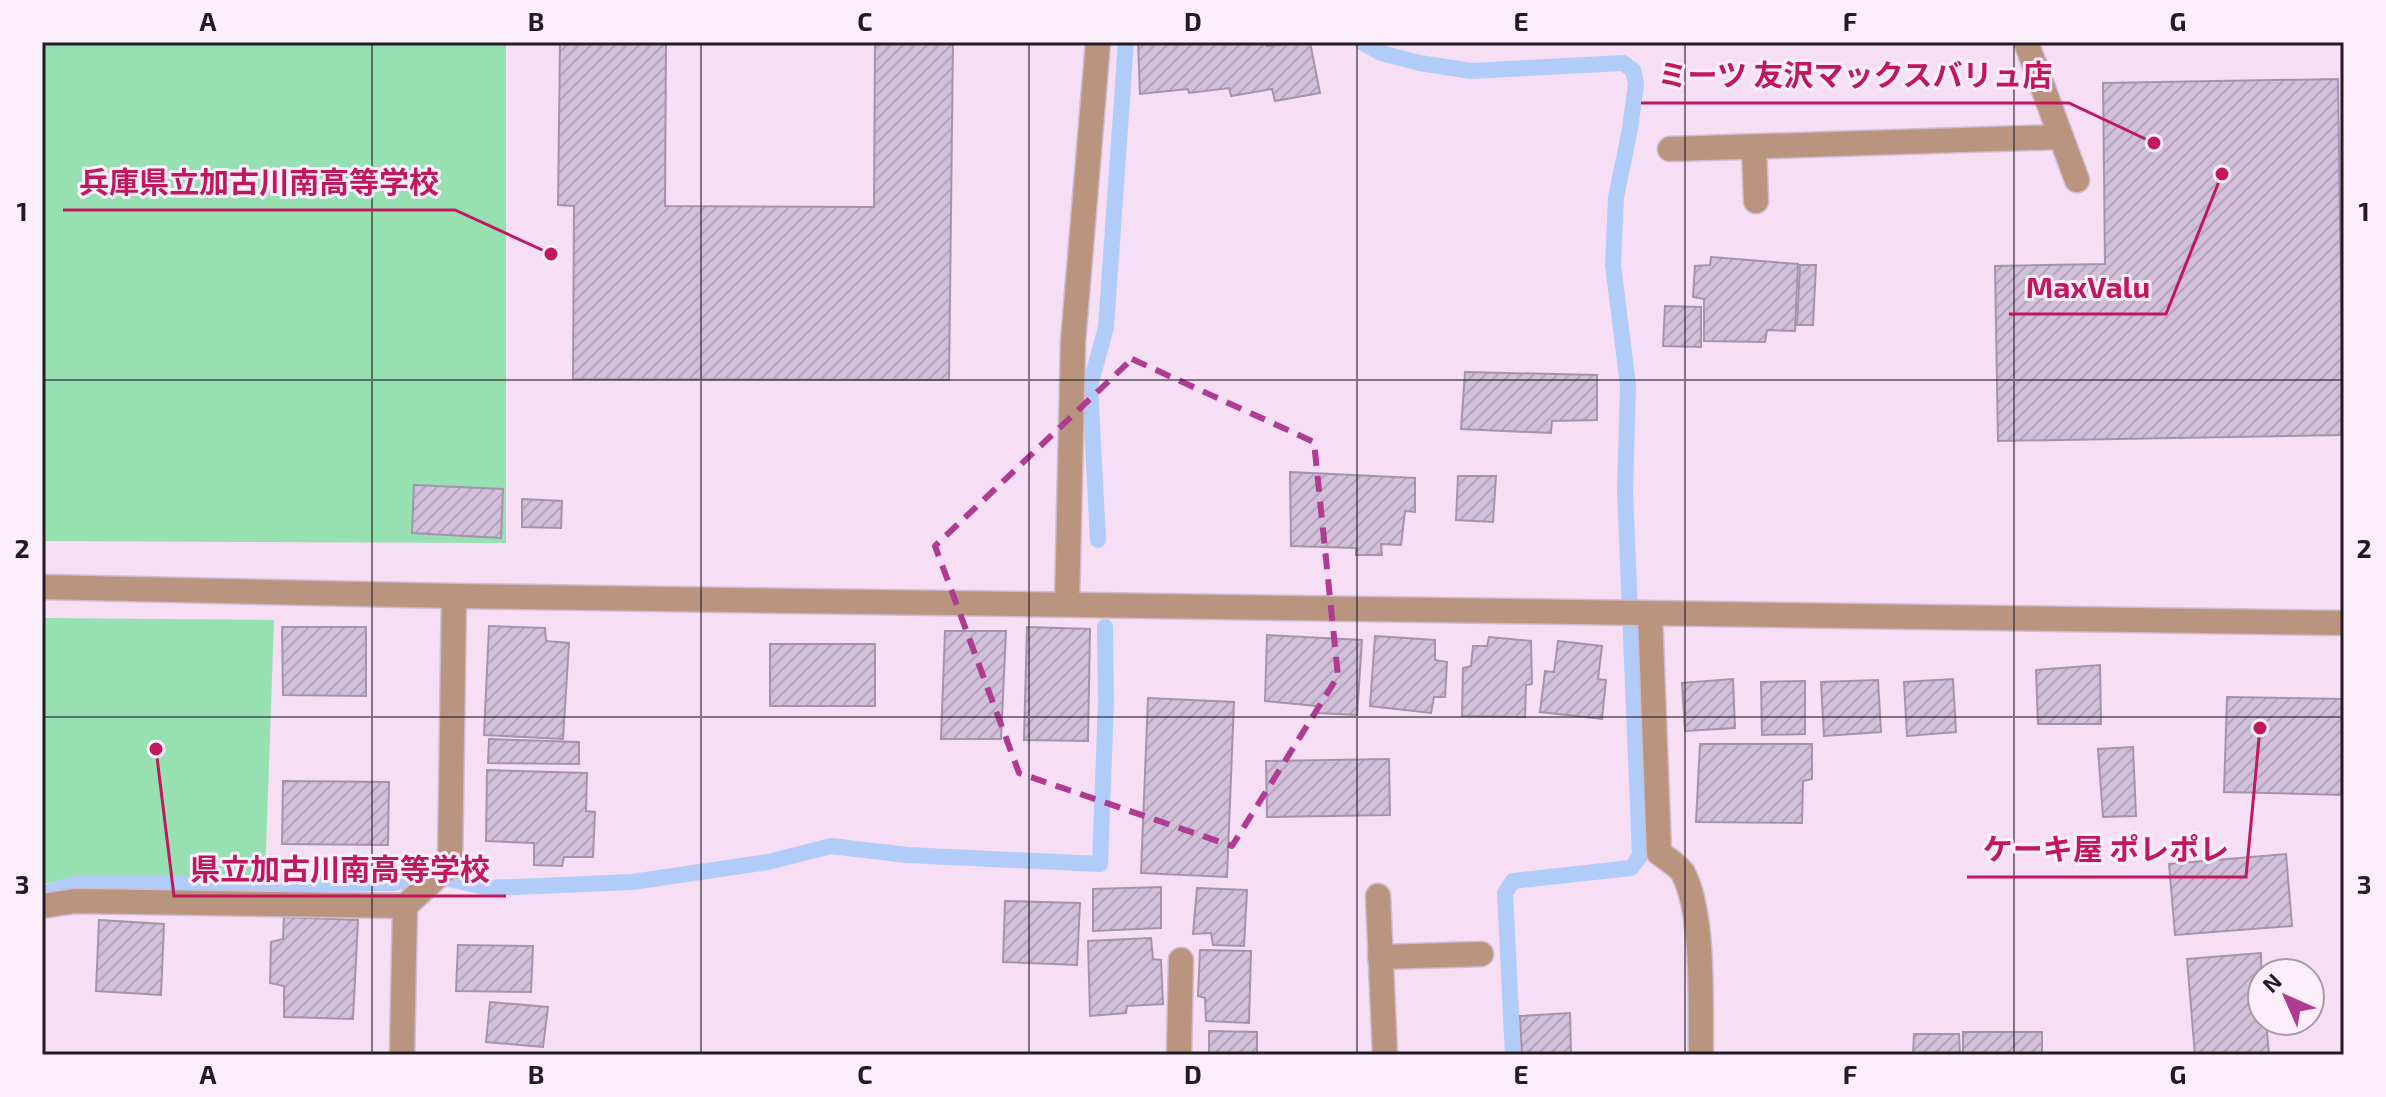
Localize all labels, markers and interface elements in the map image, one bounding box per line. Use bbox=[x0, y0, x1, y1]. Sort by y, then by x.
text: A bbox=[200, 5, 217, 36]
text: B bbox=[528, 5, 544, 36]
text: C bbox=[857, 5, 873, 36]
text: D bbox=[1184, 5, 1202, 36]
text: E bbox=[1513, 5, 1529, 36]
text: F bbox=[1843, 5, 1857, 36]
text: G bbox=[2170, 5, 2186, 36]
callout: ミーツ 友沢マックスバリュ店 bbox=[1641, 49, 2069, 103]
text: ミーツ 友沢マックスバリュ店 bbox=[1658, 56, 2052, 92]
callout: 兵庫県立加古川南高等学校 bbox=[63, 156, 455, 210]
text: 兵庫県立加古川南高等学校 bbox=[79, 163, 439, 199]
text: 1 bbox=[16, 195, 28, 226]
text: 1 bbox=[2358, 195, 2370, 226]
callout: MaxValu bbox=[2009, 260, 2166, 314]
text: MaxValu bbox=[2026, 268, 2150, 304]
text: 2 bbox=[14, 532, 30, 563]
text: 2 bbox=[2356, 532, 2372, 563]
callout: ケーキ屋 ポレポレ bbox=[1967, 823, 2246, 877]
text: ケーキ屋 ポレポレ bbox=[1983, 830, 2229, 866]
callout: 県立加古川南高等学校 bbox=[174, 842, 506, 896]
text: 県立加古川南高等学校 bbox=[190, 850, 490, 886]
text: 3 bbox=[15, 868, 29, 899]
text: 3 bbox=[2357, 868, 2371, 899]
north arrow bbox=[2246, 957, 2326, 1037]
text: N bbox=[2256, 967, 2286, 997]
text: A bbox=[200, 1058, 217, 1089]
text: B bbox=[528, 1058, 544, 1089]
text: C bbox=[857, 1058, 873, 1089]
text: D bbox=[1184, 1058, 1202, 1089]
text: E bbox=[1513, 1058, 1529, 1089]
text: F bbox=[1843, 1058, 1857, 1089]
text: G bbox=[2170, 1058, 2186, 1089]

